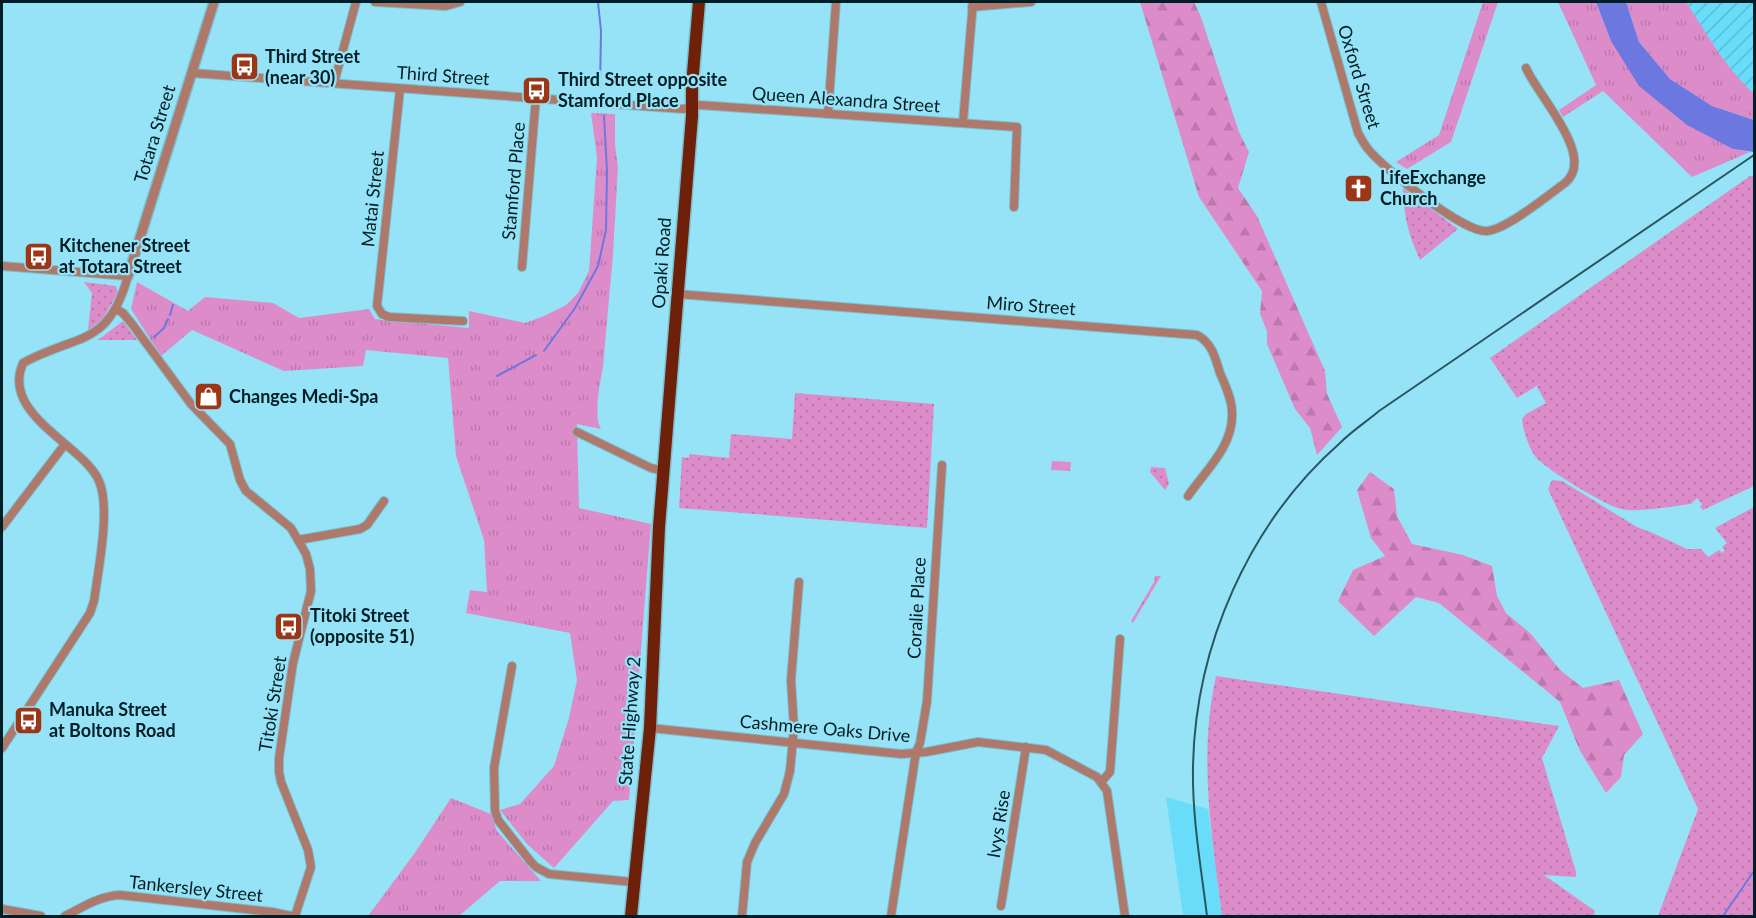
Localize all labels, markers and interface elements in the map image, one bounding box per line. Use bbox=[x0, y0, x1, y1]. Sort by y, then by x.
street label: Oxford Street bbox=[1334, 22, 1386, 132]
place label: Third Street (near 30) bbox=[265, 45, 360, 88]
bus stop icon: Third Street (near 30) bbox=[228, 51, 260, 83]
street label: Third Street bbox=[396, 61, 491, 89]
place label: Third Street opposite Stamford Place bbox=[558, 68, 727, 111]
bus stop icon: Third Street opposite Stamford Place bbox=[521, 74, 553, 106]
street label: Queen Alexandra Street bbox=[751, 81, 941, 117]
street label: Totara Street bbox=[129, 82, 180, 185]
street label: Stamford Place bbox=[497, 121, 529, 241]
street label: Matai Street bbox=[356, 149, 388, 248]
place label: LifeExchange Church bbox=[1380, 166, 1486, 209]
church icon: LifeExchange Church bbox=[1343, 172, 1375, 204]
street label: Opaki Road bbox=[647, 217, 675, 309]
place label: Kitchener Street at Totara Street bbox=[59, 234, 190, 277]
bus stop icon: Kitchener Street at Totara Street bbox=[22, 240, 54, 272]
street label: Miro Street bbox=[986, 291, 1077, 319]
shop icon: Changes Medi-Spa bbox=[192, 381, 224, 413]
place label: Changes Medi-Spa bbox=[229, 385, 379, 407]
street label: Coralie Place bbox=[902, 556, 930, 659]
place label: Titoki Street (opposite 51) bbox=[310, 604, 415, 647]
bus stop icon: Titoki Street (opposite 51) bbox=[273, 610, 305, 642]
street label: Titoki Street bbox=[254, 654, 291, 753]
street label: State Highway 2 bbox=[614, 656, 644, 786]
place label: Manuka Street at Boltons Road bbox=[49, 698, 176, 741]
bus stop icon: Manuka Street at Boltons Road bbox=[12, 704, 44, 736]
street label: Cashmere Oaks Drive bbox=[739, 710, 911, 746]
street label: Ivys Rise bbox=[982, 788, 1014, 859]
street label: Tankersley Street bbox=[128, 870, 265, 906]

